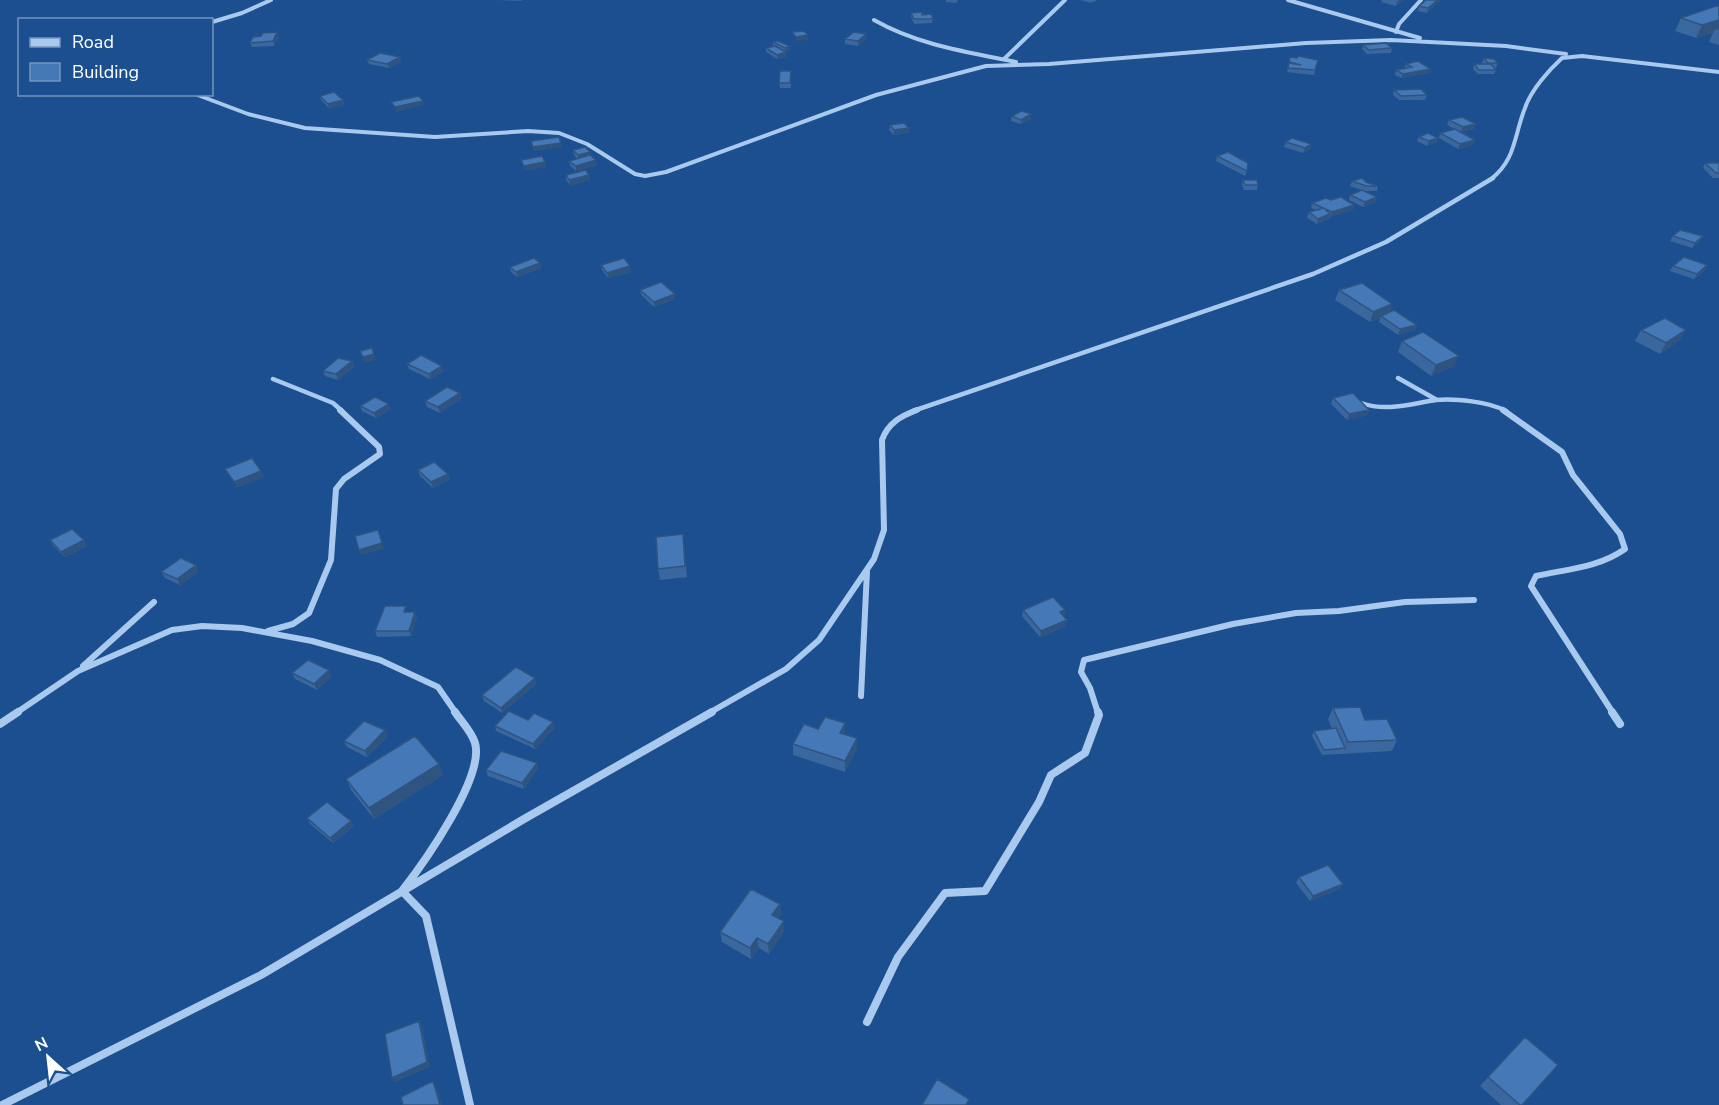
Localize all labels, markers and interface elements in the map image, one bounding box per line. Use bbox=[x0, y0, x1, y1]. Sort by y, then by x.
legend bbox=[18, 18, 213, 96]
text: Road bbox=[72, 30, 114, 54]
text: Building bbox=[72, 60, 139, 84]
north arrow bbox=[18, 1027, 78, 1087]
text: N bbox=[31, 1032, 52, 1057]

